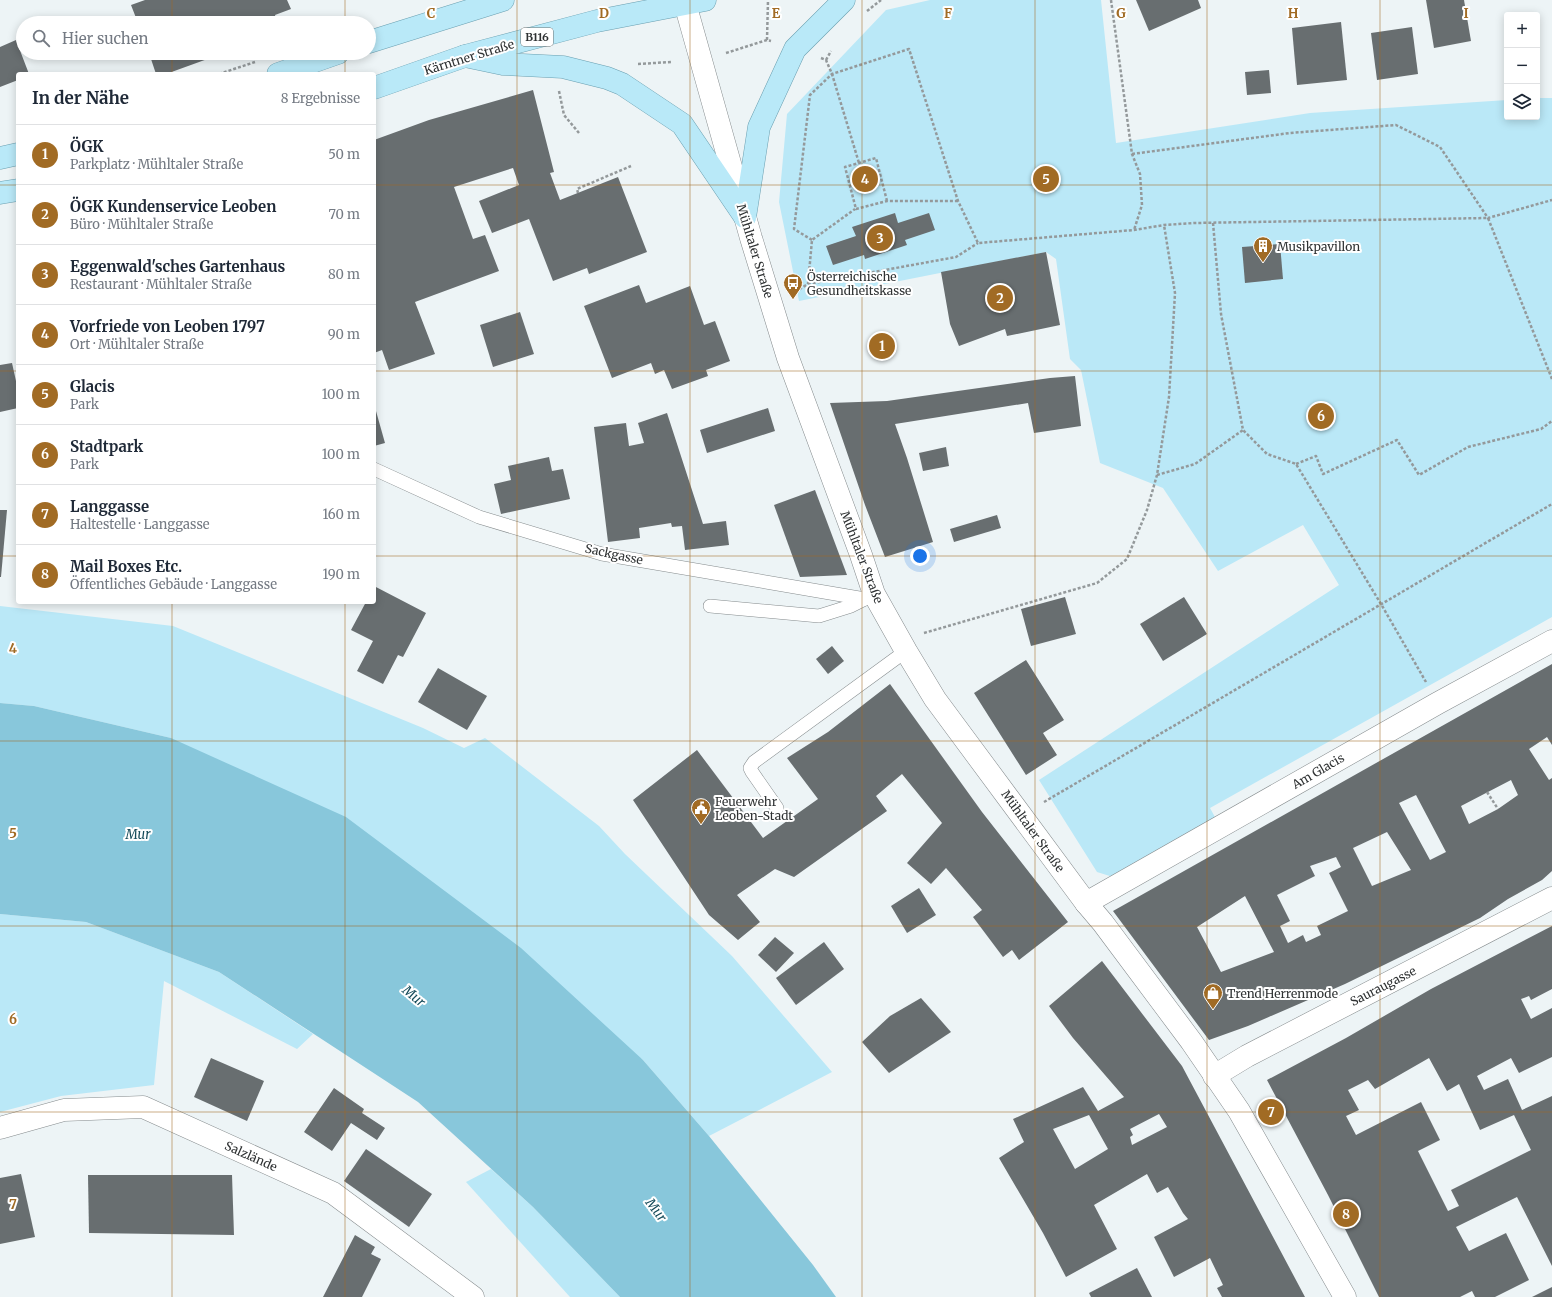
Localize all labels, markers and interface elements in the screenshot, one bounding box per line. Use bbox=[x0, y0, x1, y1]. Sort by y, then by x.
text: C bbox=[427, 5, 436, 22]
text: D bbox=[599, 5, 609, 22]
text: E bbox=[772, 5, 781, 22]
text: F bbox=[944, 5, 952, 22]
text: G bbox=[1116, 5, 1126, 22]
text: H bbox=[1288, 5, 1299, 22]
text: I bbox=[1463, 5, 1469, 22]
map controls bbox=[1504, 12, 1540, 120]
button: + bbox=[1504, 12, 1540, 48]
search box bbox=[16, 16, 376, 60]
icon: search bbox=[30, 27, 52, 49]
road number: B116 bbox=[521, 28, 553, 46]
text: Hier suchen bbox=[62, 29, 149, 48]
street label: Kärntner Straße bbox=[422, 36, 516, 78]
button: − bbox=[1504, 48, 1540, 84]
button: layers bbox=[1504, 84, 1540, 120]
text: In der Nähe bbox=[32, 87, 129, 109]
text: 8 Ergebnisse bbox=[281, 90, 360, 107]
text: ÖGK bbox=[70, 137, 104, 156]
text: 1 bbox=[42, 146, 48, 163]
text: 50 m bbox=[328, 146, 360, 163]
text: Parkplatz · Mühltaler Straße bbox=[70, 156, 243, 173]
pin: 4 bbox=[852, 164, 878, 194]
pin: 5 bbox=[1033, 164, 1059, 194]
text: ÖGK Kundenservice Leoben bbox=[70, 197, 276, 216]
street label: Mühltaler Straße bbox=[734, 202, 776, 300]
text: 2 bbox=[41, 206, 49, 223]
text: 70 m bbox=[329, 206, 360, 223]
text: Büro · Mühltaler Straße bbox=[70, 216, 213, 233]
pin: 3 bbox=[867, 223, 893, 253]
building icon: Musikpavillon bbox=[1252, 235, 1274, 263]
place label: Musikpavillon bbox=[1277, 239, 1360, 254]
text: Eggenwald'sches Gartenhaus bbox=[70, 257, 285, 276]
text: 3 bbox=[41, 266, 49, 283]
text: 80 m bbox=[328, 266, 360, 283]
place label: Österreichische Gesundheitskasse bbox=[807, 269, 911, 298]
bus stop icon: Österreichische Gesundheitskasse bbox=[782, 272, 804, 300]
text: Restaurant · Mühltaler Straße bbox=[70, 276, 252, 293]
pin: 2 bbox=[987, 283, 1013, 313]
text: Vorfriede von Leoben 1797 bbox=[70, 317, 265, 336]
text: 4 bbox=[41, 326, 49, 343]
text: 90 m bbox=[328, 326, 360, 343]
pin: 1 bbox=[869, 331, 895, 361]
text: Ort · Mühltaler Straße bbox=[70, 336, 204, 353]
text: Glacis bbox=[70, 377, 115, 396]
text: 5 bbox=[41, 386, 49, 403]
text: 100 m bbox=[322, 386, 360, 403]
text: Park bbox=[70, 396, 99, 413]
pin: 6 bbox=[1308, 401, 1334, 431]
text: Stadtpark bbox=[70, 437, 143, 456]
text: 6 bbox=[41, 446, 49, 463]
text: 100 m bbox=[322, 446, 360, 463]
text: Park bbox=[70, 456, 99, 473]
text: Langgasse bbox=[70, 497, 149, 516]
text: 7 bbox=[41, 506, 49, 523]
text: 160 m bbox=[322, 506, 360, 523]
street label: Mühltaler Straße bbox=[837, 509, 887, 605]
text: Haltestelle · Langgasse bbox=[70, 516, 210, 533]
street label: Sackgasse bbox=[584, 541, 644, 567]
your location bbox=[910, 546, 930, 566]
text: Mail Boxes Etc. bbox=[70, 557, 182, 576]
text: 8 bbox=[41, 566, 49, 583]
text: 190 m bbox=[323, 566, 360, 583]
text: Öffentliches Gebäude · Langgasse bbox=[70, 576, 277, 593]
text: 4 bbox=[9, 640, 18, 657]
street label: Am Glacis bbox=[1288, 750, 1347, 792]
street label: Mühltaler Straße bbox=[998, 787, 1068, 875]
place label: Feuerwehr Leoben-Stadt bbox=[715, 794, 793, 823]
public building icon: Feuerwehr Leoben-Stadt bbox=[690, 797, 712, 825]
text: 5 bbox=[9, 825, 17, 842]
water label: Mur bbox=[125, 826, 151, 843]
street label: Sauraugasse bbox=[1348, 963, 1418, 1009]
water label: Mur bbox=[398, 981, 430, 1011]
shop icon: Trend Herrenmode bbox=[1202, 982, 1224, 1010]
place label: Trend Herrenmode bbox=[1227, 986, 1338, 1001]
text: 6 bbox=[9, 1011, 17, 1028]
pin: 7 bbox=[1258, 1097, 1284, 1127]
street label: Salzlände bbox=[222, 1138, 280, 1174]
water label: Mur bbox=[641, 1194, 671, 1226]
text: 7 bbox=[9, 1196, 17, 1213]
pin: 8 bbox=[1333, 1199, 1359, 1229]

